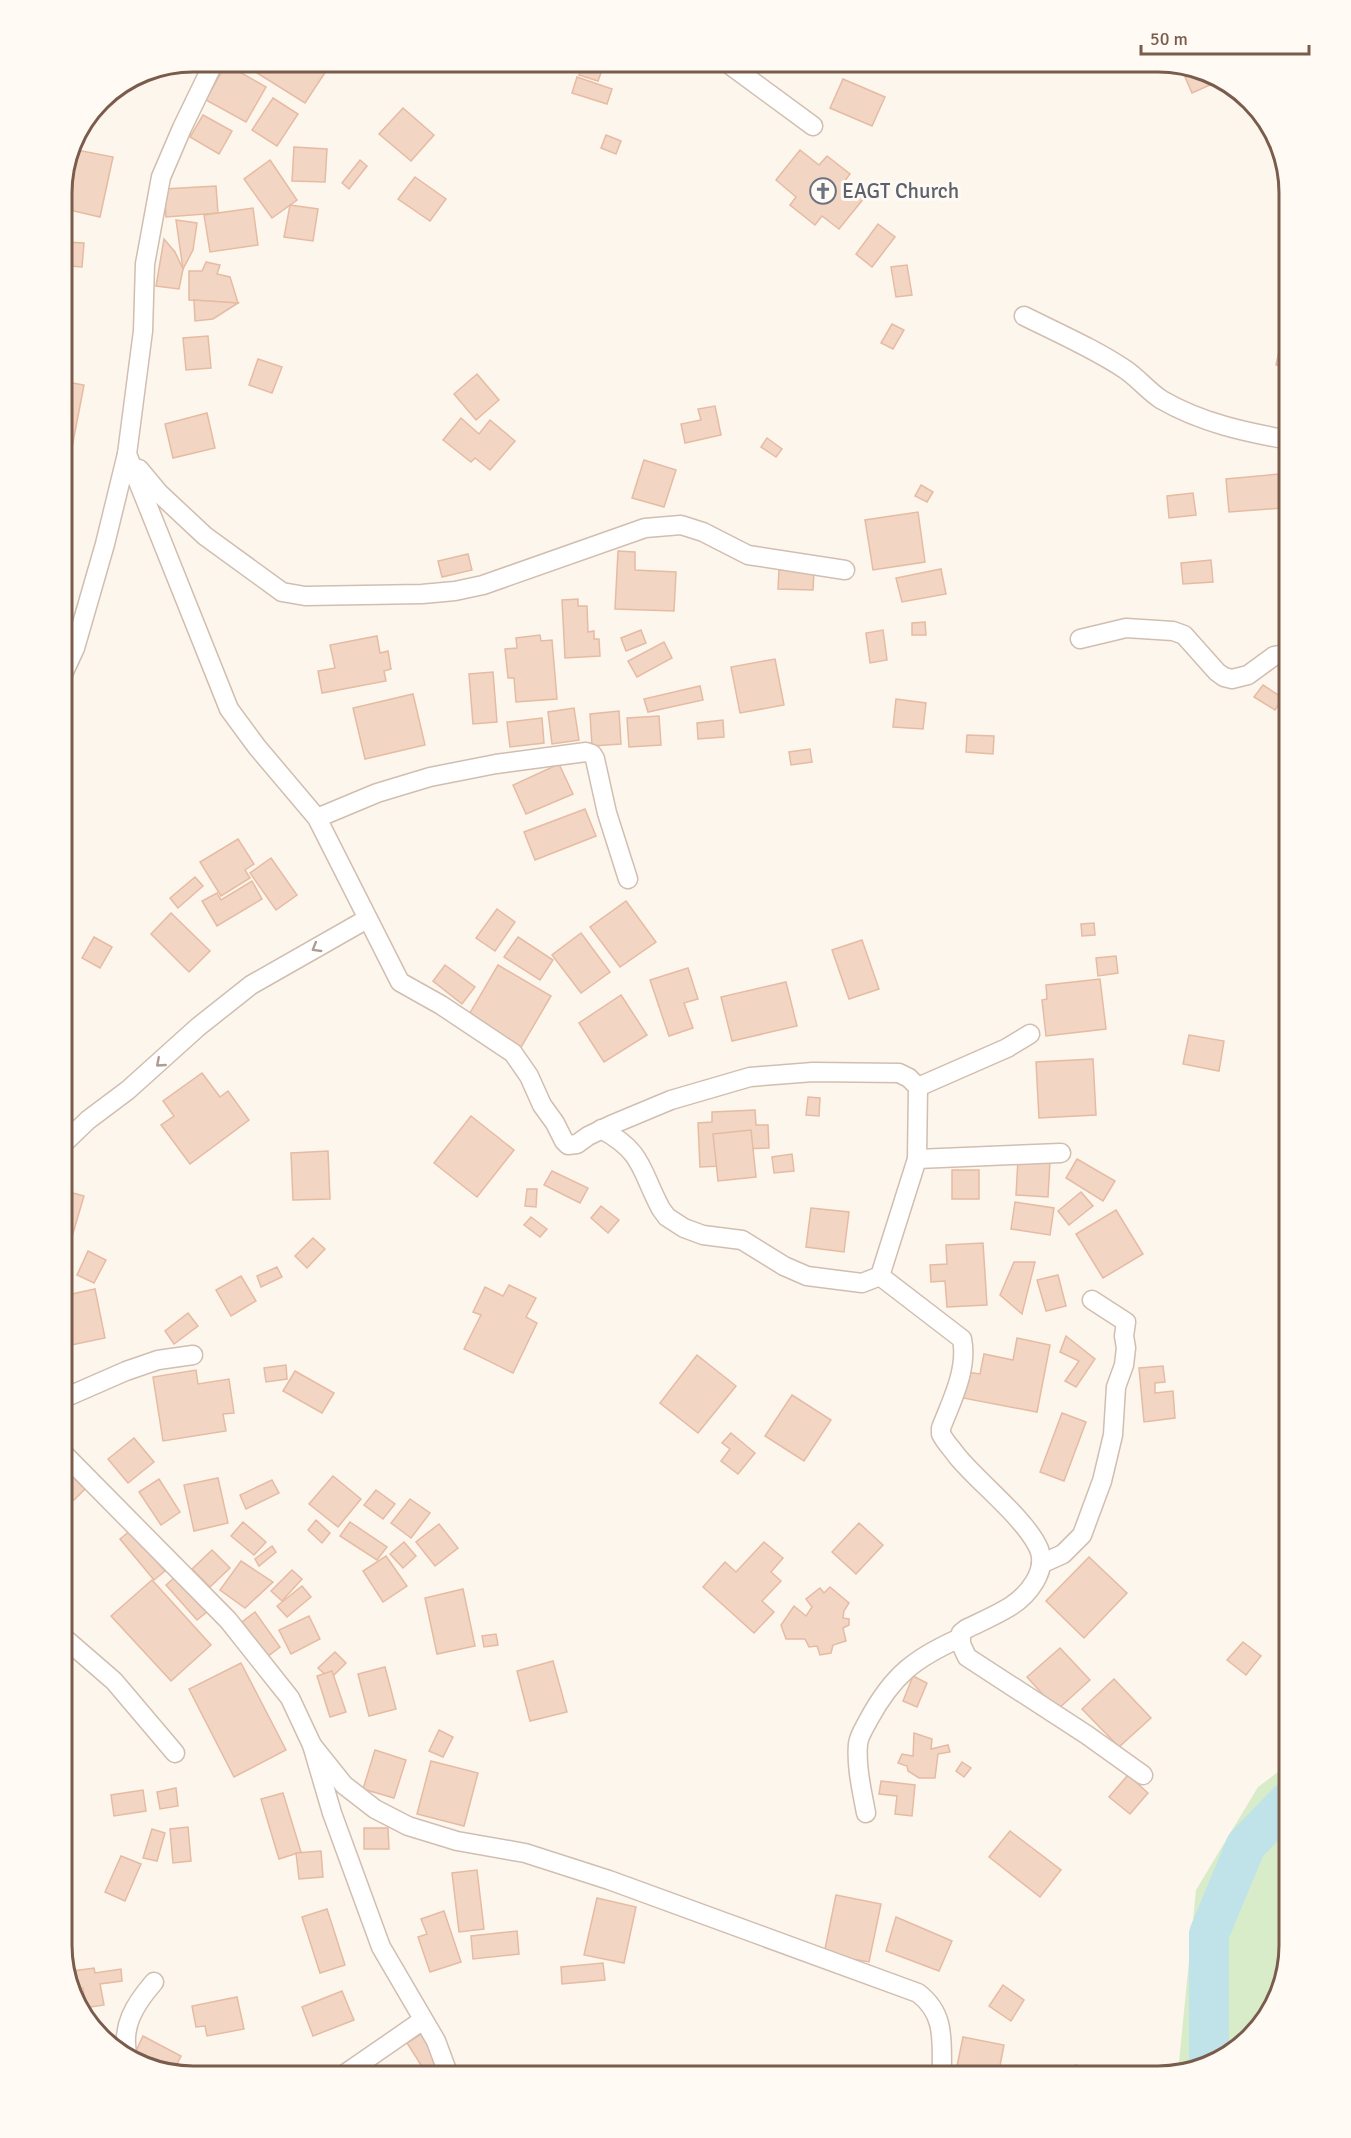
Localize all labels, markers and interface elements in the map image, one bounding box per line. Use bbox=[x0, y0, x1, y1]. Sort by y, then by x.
scale bar bbox=[1141, 18, 1309, 56]
text: 50 m bbox=[1150, 28, 1188, 50]
church icon: EAGT Church bbox=[808, 176, 838, 206]
place label: EAGT Church bbox=[842, 178, 959, 204]
one-way arrow bbox=[312, 940, 322, 952]
one-way arrow bbox=[156, 1056, 167, 1067]

